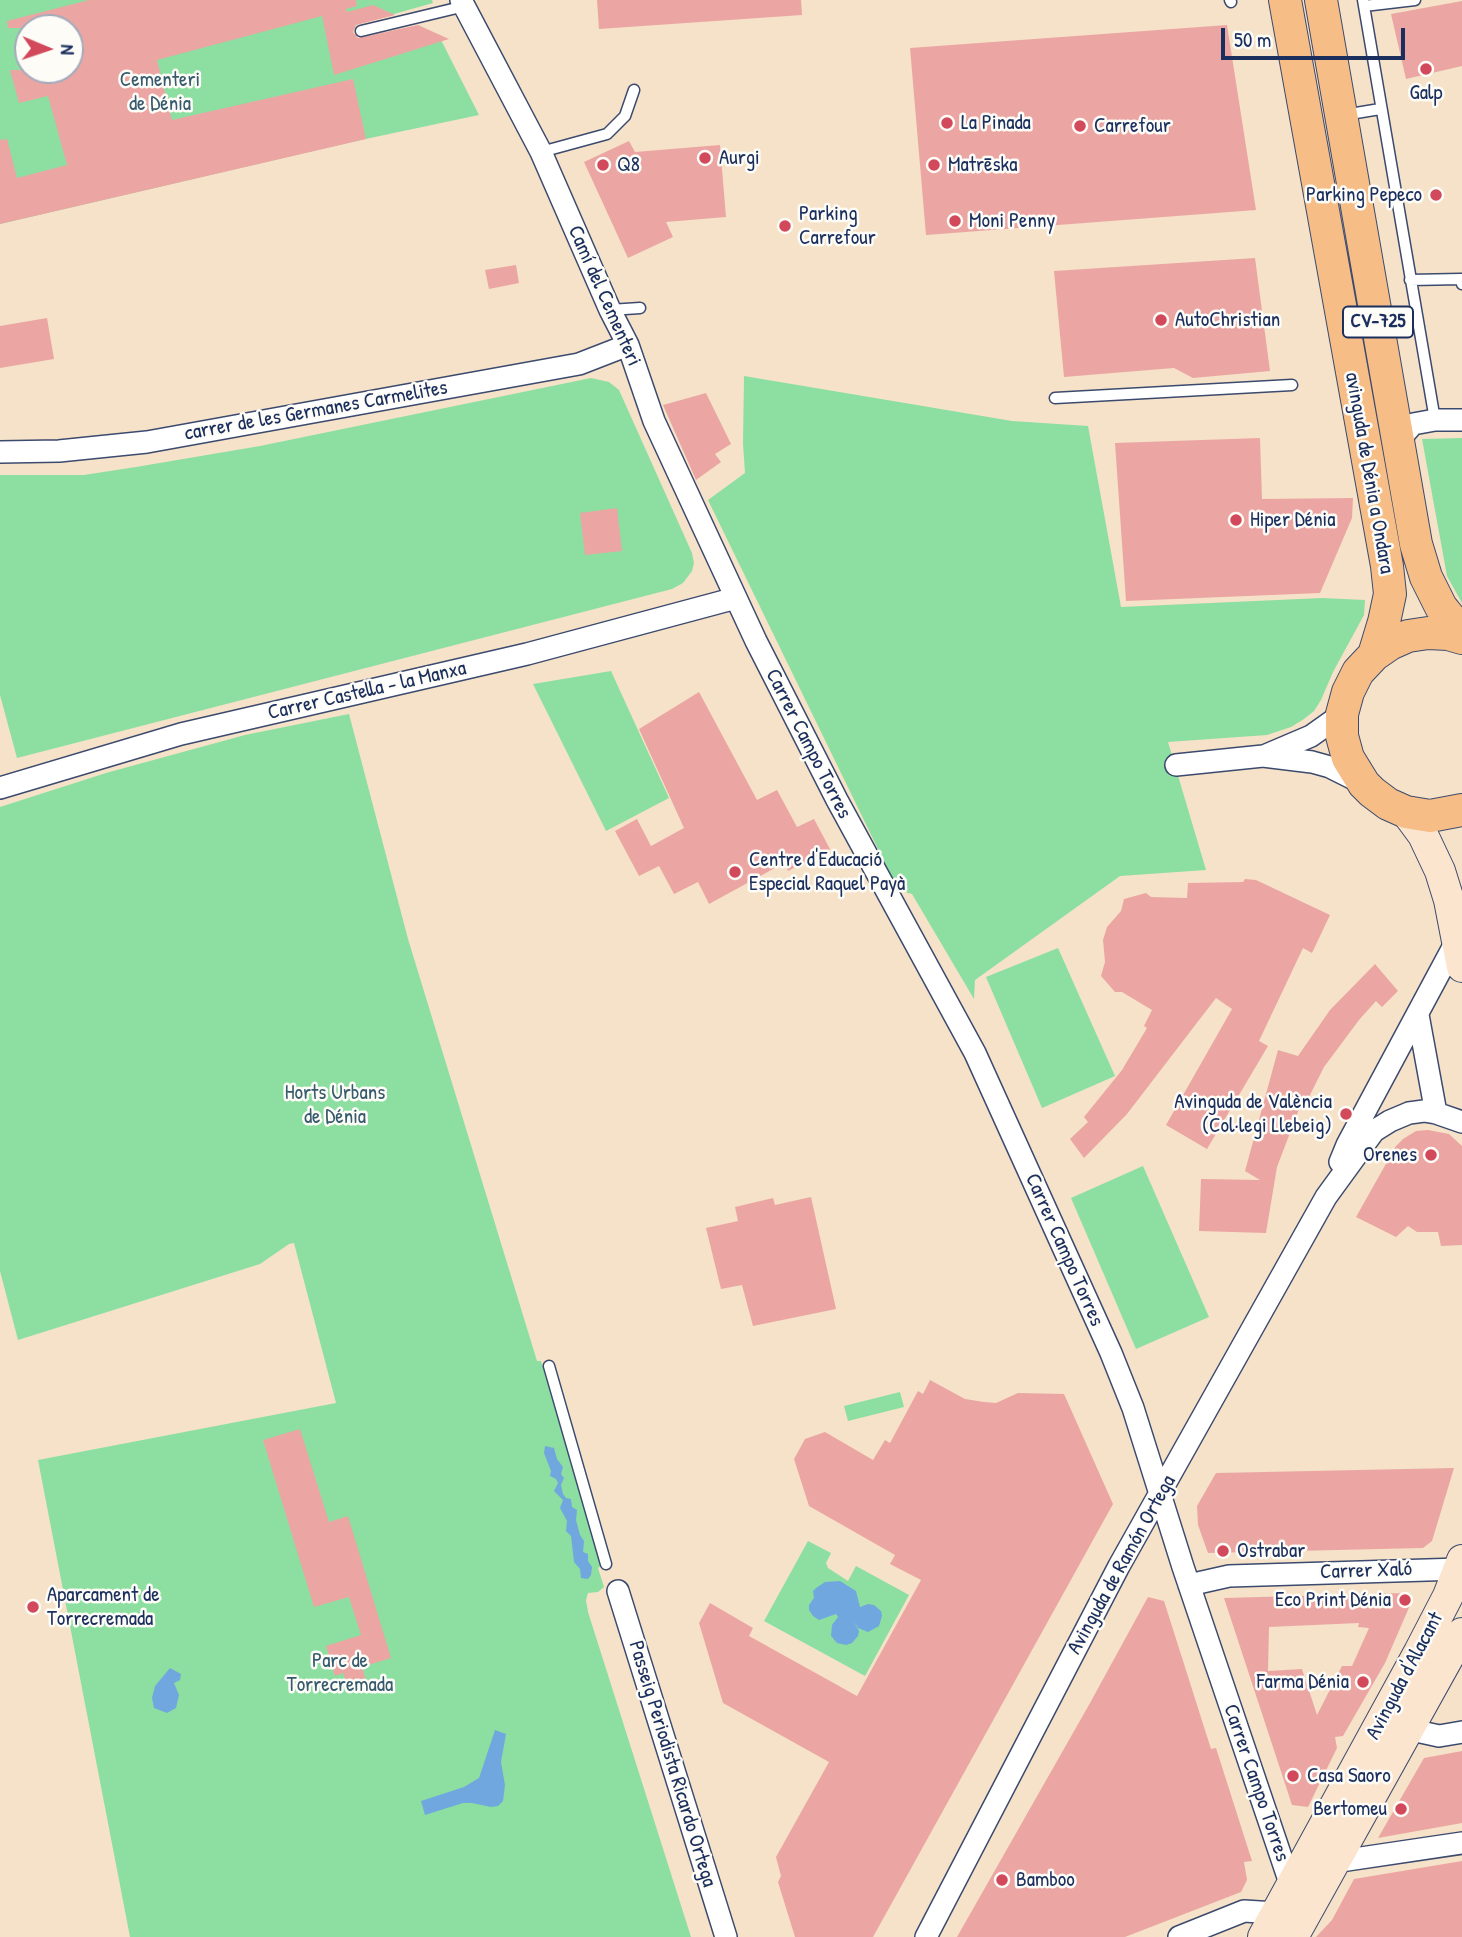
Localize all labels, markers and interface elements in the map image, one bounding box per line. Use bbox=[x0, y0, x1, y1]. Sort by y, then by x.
north arrow bbox=[14, 14, 84, 84]
scale bar bbox=[1224, 14, 1408, 58]
text: 50 m bbox=[1234, 25, 1271, 54]
text: N bbox=[55, 44, 81, 55]
marker: Galp bbox=[1418, 61, 1434, 77]
park label: Cementeri de Dénia bbox=[120, 67, 200, 117]
place label: Galp bbox=[1410, 80, 1442, 106]
place label: La Pinada bbox=[961, 110, 1031, 136]
place label: Carrefour bbox=[1094, 113, 1171, 139]
marker: La Pinada bbox=[939, 115, 955, 131]
marker: Carrefour bbox=[1072, 118, 1088, 134]
place label: Aurgi bbox=[719, 145, 760, 171]
marker: Aurgi bbox=[697, 150, 713, 166]
place label: Q8 bbox=[617, 152, 640, 178]
place label: Matrēska bbox=[948, 152, 1017, 178]
marker: Q8 bbox=[595, 157, 611, 173]
marker: Matrēska bbox=[926, 157, 942, 173]
place label: Parking Pepeco bbox=[1306, 182, 1422, 208]
marker: Parking Pepeco bbox=[1428, 187, 1444, 203]
place label: Parking Carrefour bbox=[799, 201, 876, 251]
place label: Moni Penny bbox=[969, 208, 1055, 234]
marker: Moni Penny bbox=[947, 213, 963, 229]
marker: Parking Carrefour bbox=[777, 218, 793, 234]
street label: Camí del Cementeri bbox=[562, 222, 646, 370]
road number: CV-725 bbox=[1343, 306, 1413, 338]
place label: AutoChristian bbox=[1175, 307, 1280, 333]
marker: AutoChristian bbox=[1153, 312, 1169, 328]
street label: avinguda de Dénia a Ondara bbox=[1339, 370, 1399, 576]
street label: carrer de les Germanes Carmelites bbox=[183, 375, 449, 447]
place label: Hiper Dénia bbox=[1250, 507, 1336, 533]
marker: Hiper Dénia bbox=[1228, 512, 1244, 528]
street label: Carrer Castella - la Manxa bbox=[265, 656, 469, 726]
street label: Carrer Campo Torres bbox=[759, 665, 857, 823]
place label: Centre d'Educació Especial Raquel Payà bbox=[749, 847, 905, 897]
marker: Centre d'Educació Especial Raquel Payà bbox=[727, 864, 743, 880]
park label: Horts Urbans de Dénia bbox=[285, 1080, 385, 1130]
place label: Avinguda de València (Col·legi Llebeig) bbox=[1174, 1089, 1332, 1139]
marker: Avinguda de València (Col·legi Llebeig) bbox=[1338, 1106, 1354, 1122]
place label: Orenes bbox=[1363, 1142, 1417, 1168]
marker: Orenes bbox=[1423, 1147, 1439, 1163]
street label: Carrer Campo Torres bbox=[1019, 1170, 1109, 1330]
street label: Avinguda de Ramón Ortega bbox=[1062, 1471, 1182, 1659]
place label: Ostrabar bbox=[1237, 1538, 1305, 1564]
marker: Ostrabar bbox=[1215, 1543, 1231, 1559]
street label: Carrer Xaló bbox=[1320, 1557, 1412, 1585]
place label: Aparcament de Torrecremada bbox=[47, 1582, 160, 1632]
place label: Eco Print Dénia bbox=[1275, 1587, 1391, 1613]
marker: Eco Print Dénia bbox=[1397, 1592, 1413, 1608]
marker: Aparcament de Torrecremada bbox=[25, 1599, 41, 1615]
street label: Avinguda d'Alacant bbox=[1361, 1608, 1449, 1744]
street label: Passeig Periodista Ricardo Ortega bbox=[623, 1638, 721, 1890]
park label: Parc de Torrecremada bbox=[287, 1648, 393, 1698]
place label: Farma Dénia bbox=[1257, 1669, 1349, 1695]
marker: Farma Dénia bbox=[1355, 1674, 1371, 1690]
street label: Carrer Campo Torres bbox=[1217, 1701, 1295, 1865]
place label: Casa Saoro bbox=[1307, 1763, 1391, 1789]
marker: Casa Saoro bbox=[1285, 1768, 1301, 1784]
place label: Bertomeu bbox=[1313, 1796, 1387, 1822]
marker: Bertomeu bbox=[1393, 1801, 1409, 1817]
place label: Bamboo bbox=[1016, 1867, 1075, 1893]
marker: Bamboo bbox=[994, 1872, 1010, 1888]

